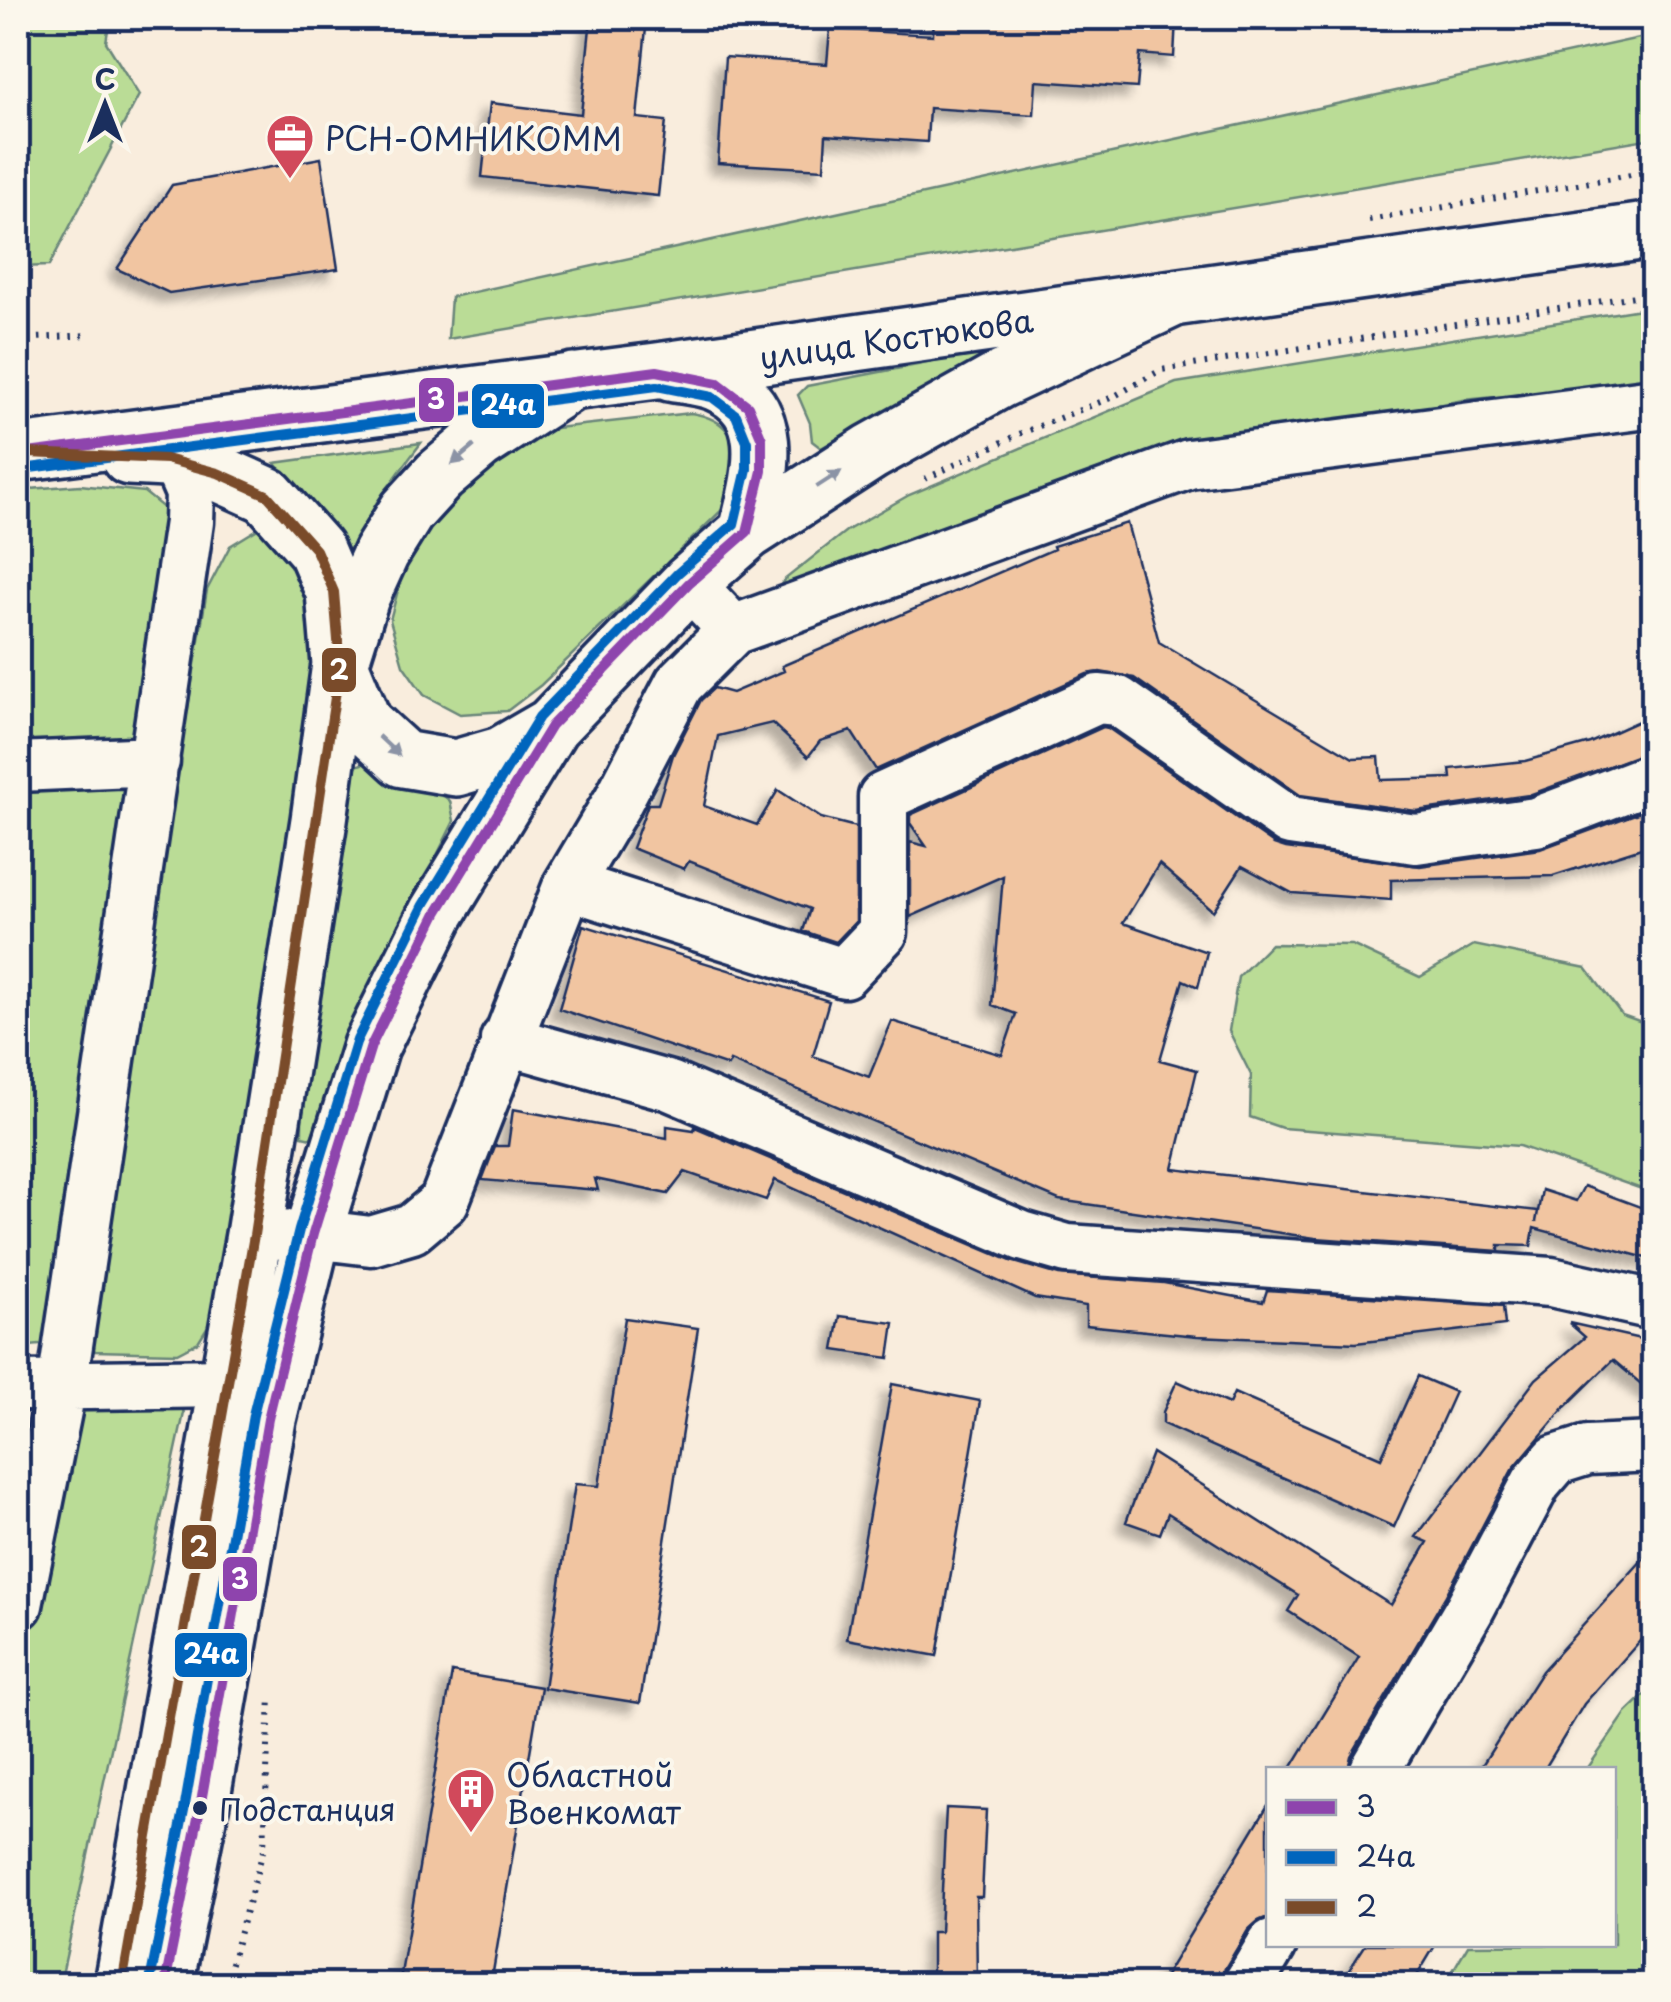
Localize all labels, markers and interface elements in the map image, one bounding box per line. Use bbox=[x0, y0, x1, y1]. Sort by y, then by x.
north arrow bbox=[55, 55, 155, 155]
text: С bbox=[94, 57, 116, 100]
office icon: РСН-ОМНИКОММ bbox=[264, 112, 316, 180]
place label: РСН-ОМНИКОММ bbox=[325, 114, 622, 162]
street label: улица Костюкова bbox=[756, 295, 1036, 381]
line badge: 3 bbox=[417, 376, 456, 424]
text: 3 bbox=[427, 376, 445, 419]
line badge: 24a bbox=[470, 382, 546, 430]
text: 24a bbox=[480, 382, 536, 425]
one-way arrow bbox=[451, 444, 476, 466]
one-way arrow bbox=[815, 471, 843, 488]
line badge: 2 bbox=[320, 646, 358, 694]
text: 2 bbox=[329, 647, 349, 690]
one-way arrow bbox=[377, 734, 401, 757]
line badge: 2 bbox=[180, 1523, 218, 1571]
text: 2 bbox=[189, 1524, 209, 1567]
line badge: 3 bbox=[221, 1555, 259, 1603]
text: 3 bbox=[231, 1556, 249, 1599]
line badge: 24a bbox=[173, 1631, 249, 1679]
text: 24a bbox=[183, 1631, 239, 1674]
place label: Областной Военкомат bbox=[506, 1750, 681, 1835]
building icon: Областной Военкомат bbox=[445, 1766, 497, 1834]
legend bbox=[1266, 1767, 1616, 1947]
text: 3 bbox=[1356, 1782, 1376, 1827]
place label: Подстанция bbox=[219, 1786, 396, 1831]
marker: Подстанция bbox=[190, 1798, 210, 1818]
text: 24a bbox=[1356, 1832, 1415, 1877]
text: 2 bbox=[1356, 1882, 1377, 1927]

